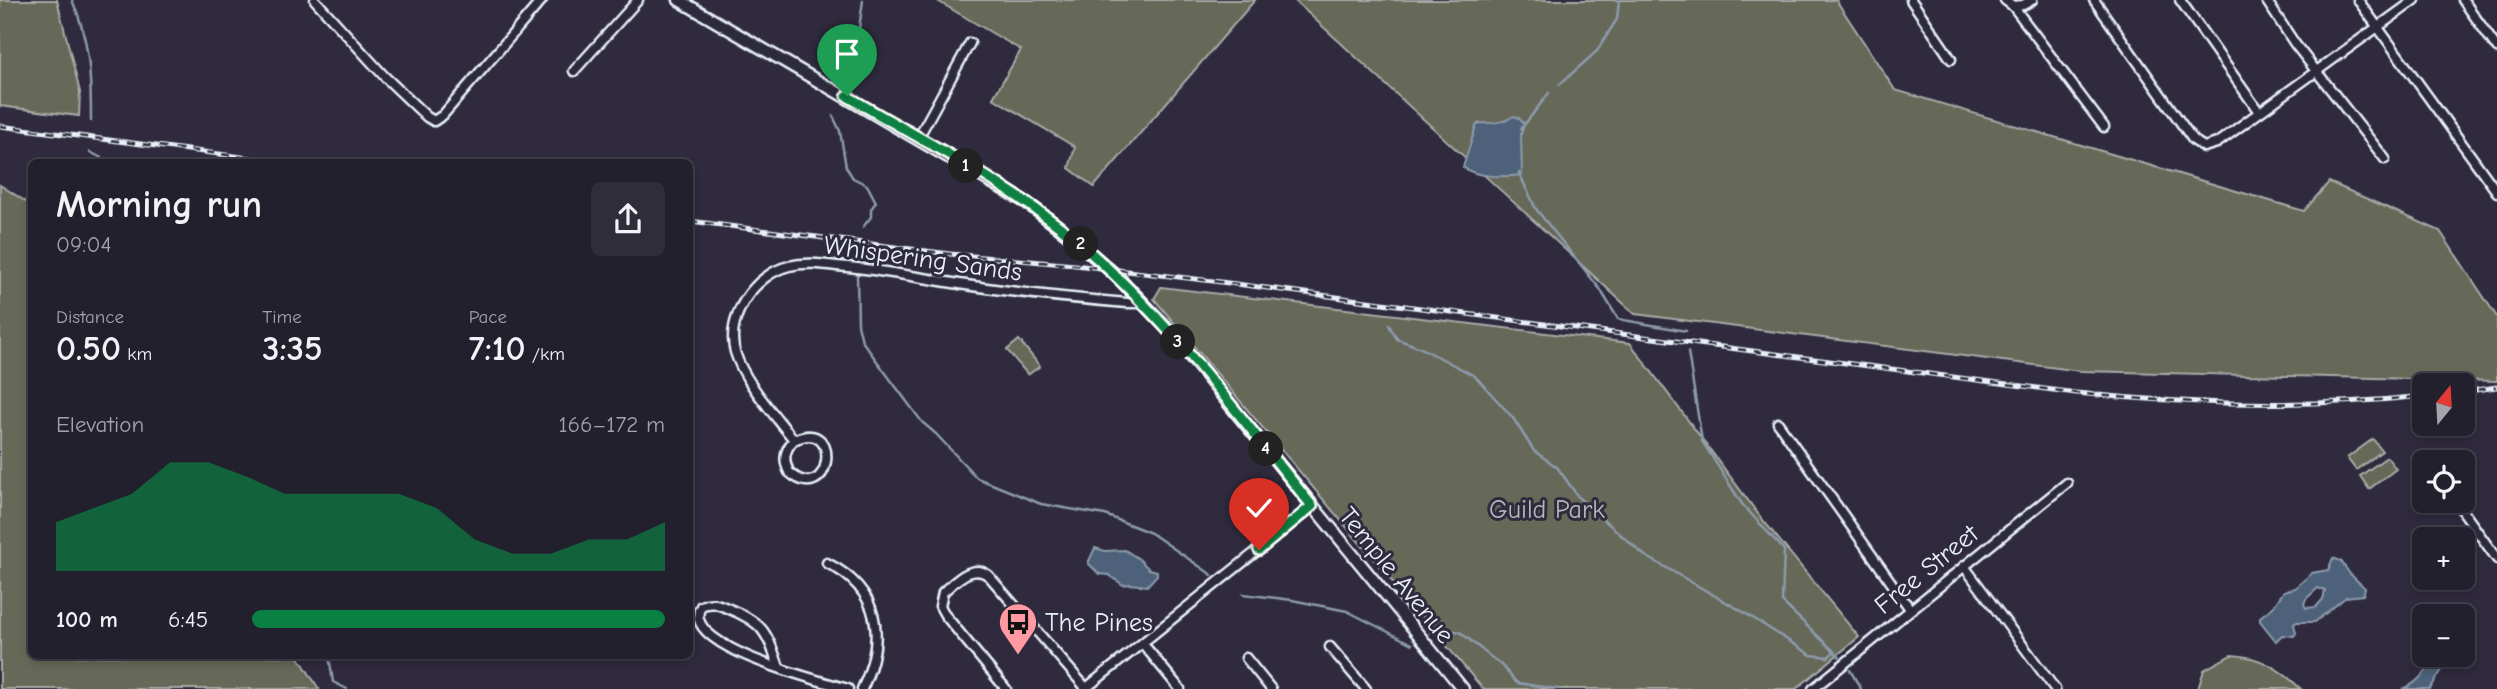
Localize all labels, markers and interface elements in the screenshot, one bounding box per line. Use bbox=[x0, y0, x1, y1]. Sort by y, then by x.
pin bbox=[817, 24, 877, 96]
icon: arrive bbox=[828, 35, 866, 73]
pin: 1 bbox=[948, 148, 984, 184]
text: 1 bbox=[962, 154, 969, 176]
button: share bbox=[591, 182, 665, 256]
text: Morning run bbox=[56, 183, 262, 227]
pin: 2 bbox=[1064, 226, 1098, 262]
street label: Whispering Sands bbox=[822, 230, 1024, 288]
text: 09:04 bbox=[56, 231, 112, 258]
text: 2 bbox=[1076, 232, 1085, 254]
text: Distance bbox=[56, 306, 124, 328]
text: Time bbox=[262, 306, 302, 328]
text: Pace bbox=[469, 306, 507, 328]
pin: 3 bbox=[1160, 324, 1196, 360]
text: 0.50 bbox=[56, 328, 121, 369]
text: 3:35 bbox=[262, 328, 323, 369]
text: 7:10 bbox=[469, 328, 525, 369]
text: 3 bbox=[1173, 330, 1182, 352]
text: km bbox=[121, 343, 152, 365]
text: /km bbox=[525, 343, 565, 365]
north arrow bbox=[2412, 373, 2474, 436]
map controls bbox=[2412, 373, 2475, 667]
text: Elevation bbox=[56, 411, 144, 438]
text: 166–172 m bbox=[558, 411, 665, 438]
pin: 4 bbox=[1248, 432, 1284, 466]
text: 4 bbox=[1261, 437, 1270, 459]
button: locate bbox=[2412, 450, 2475, 513]
pin bbox=[1229, 478, 1289, 550]
icon: check bbox=[1240, 489, 1278, 527]
park label: Guild Park bbox=[1489, 495, 1605, 525]
street label: Temple Avenue bbox=[1332, 502, 1460, 650]
street label: Free Street bbox=[1869, 518, 1986, 621]
button: + bbox=[2412, 527, 2475, 590]
bus stop icon: The Pines bbox=[997, 601, 1039, 656]
button: − bbox=[2412, 604, 2475, 667]
text: 100 m bbox=[56, 606, 118, 633]
text: 6:45 bbox=[168, 606, 208, 633]
place label: The Pines bbox=[1045, 608, 1153, 638]

